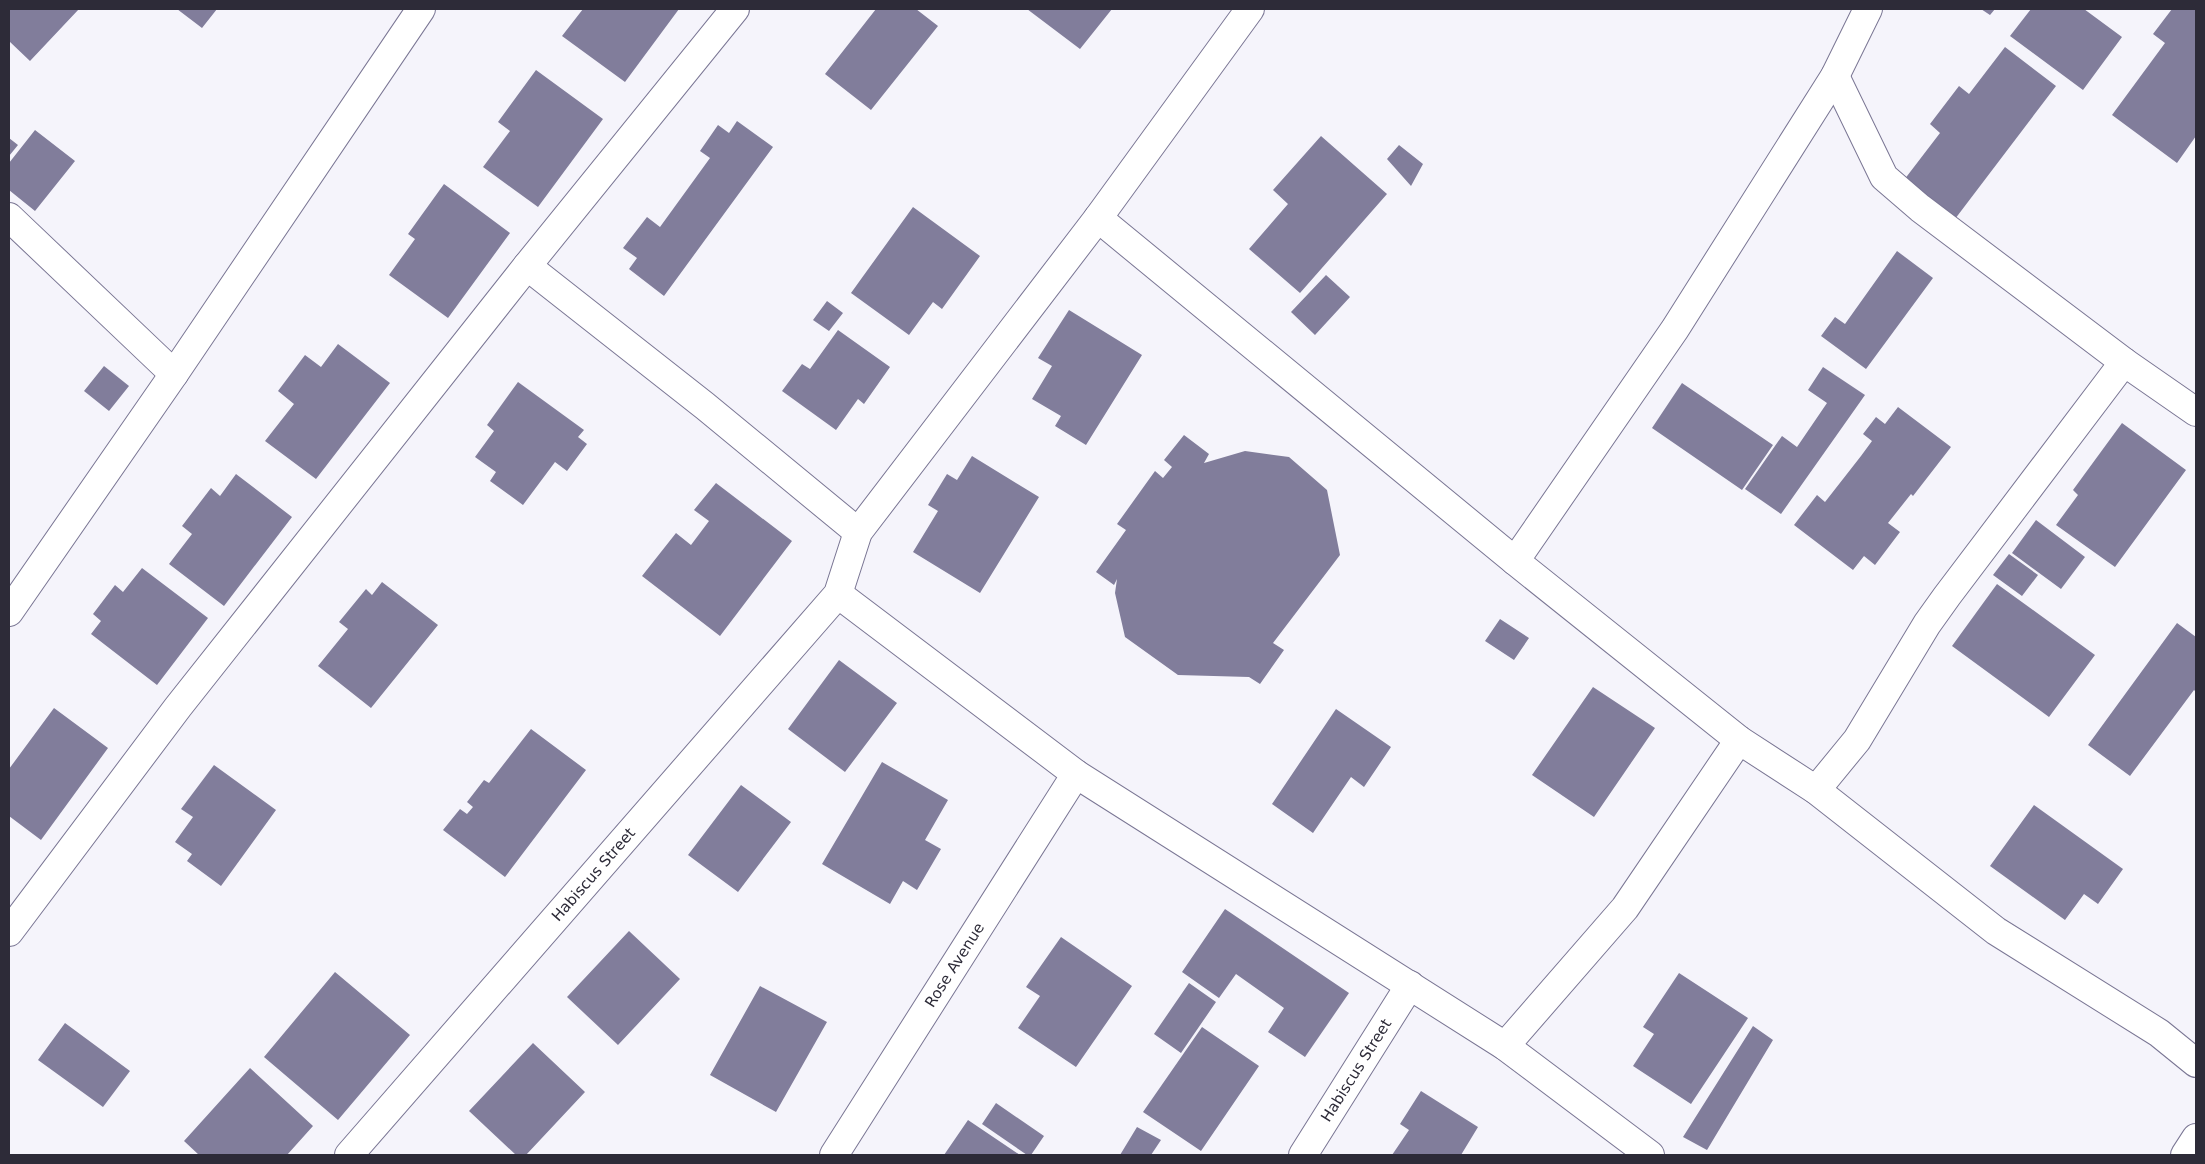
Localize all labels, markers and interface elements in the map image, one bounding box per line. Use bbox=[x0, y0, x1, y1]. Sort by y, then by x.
street label: Habiscus Street bbox=[548, 824, 639, 925]
street label: Rose Avenue bbox=[921, 919, 988, 1011]
street label: Habiscus Street bbox=[1317, 1016, 1395, 1125]

